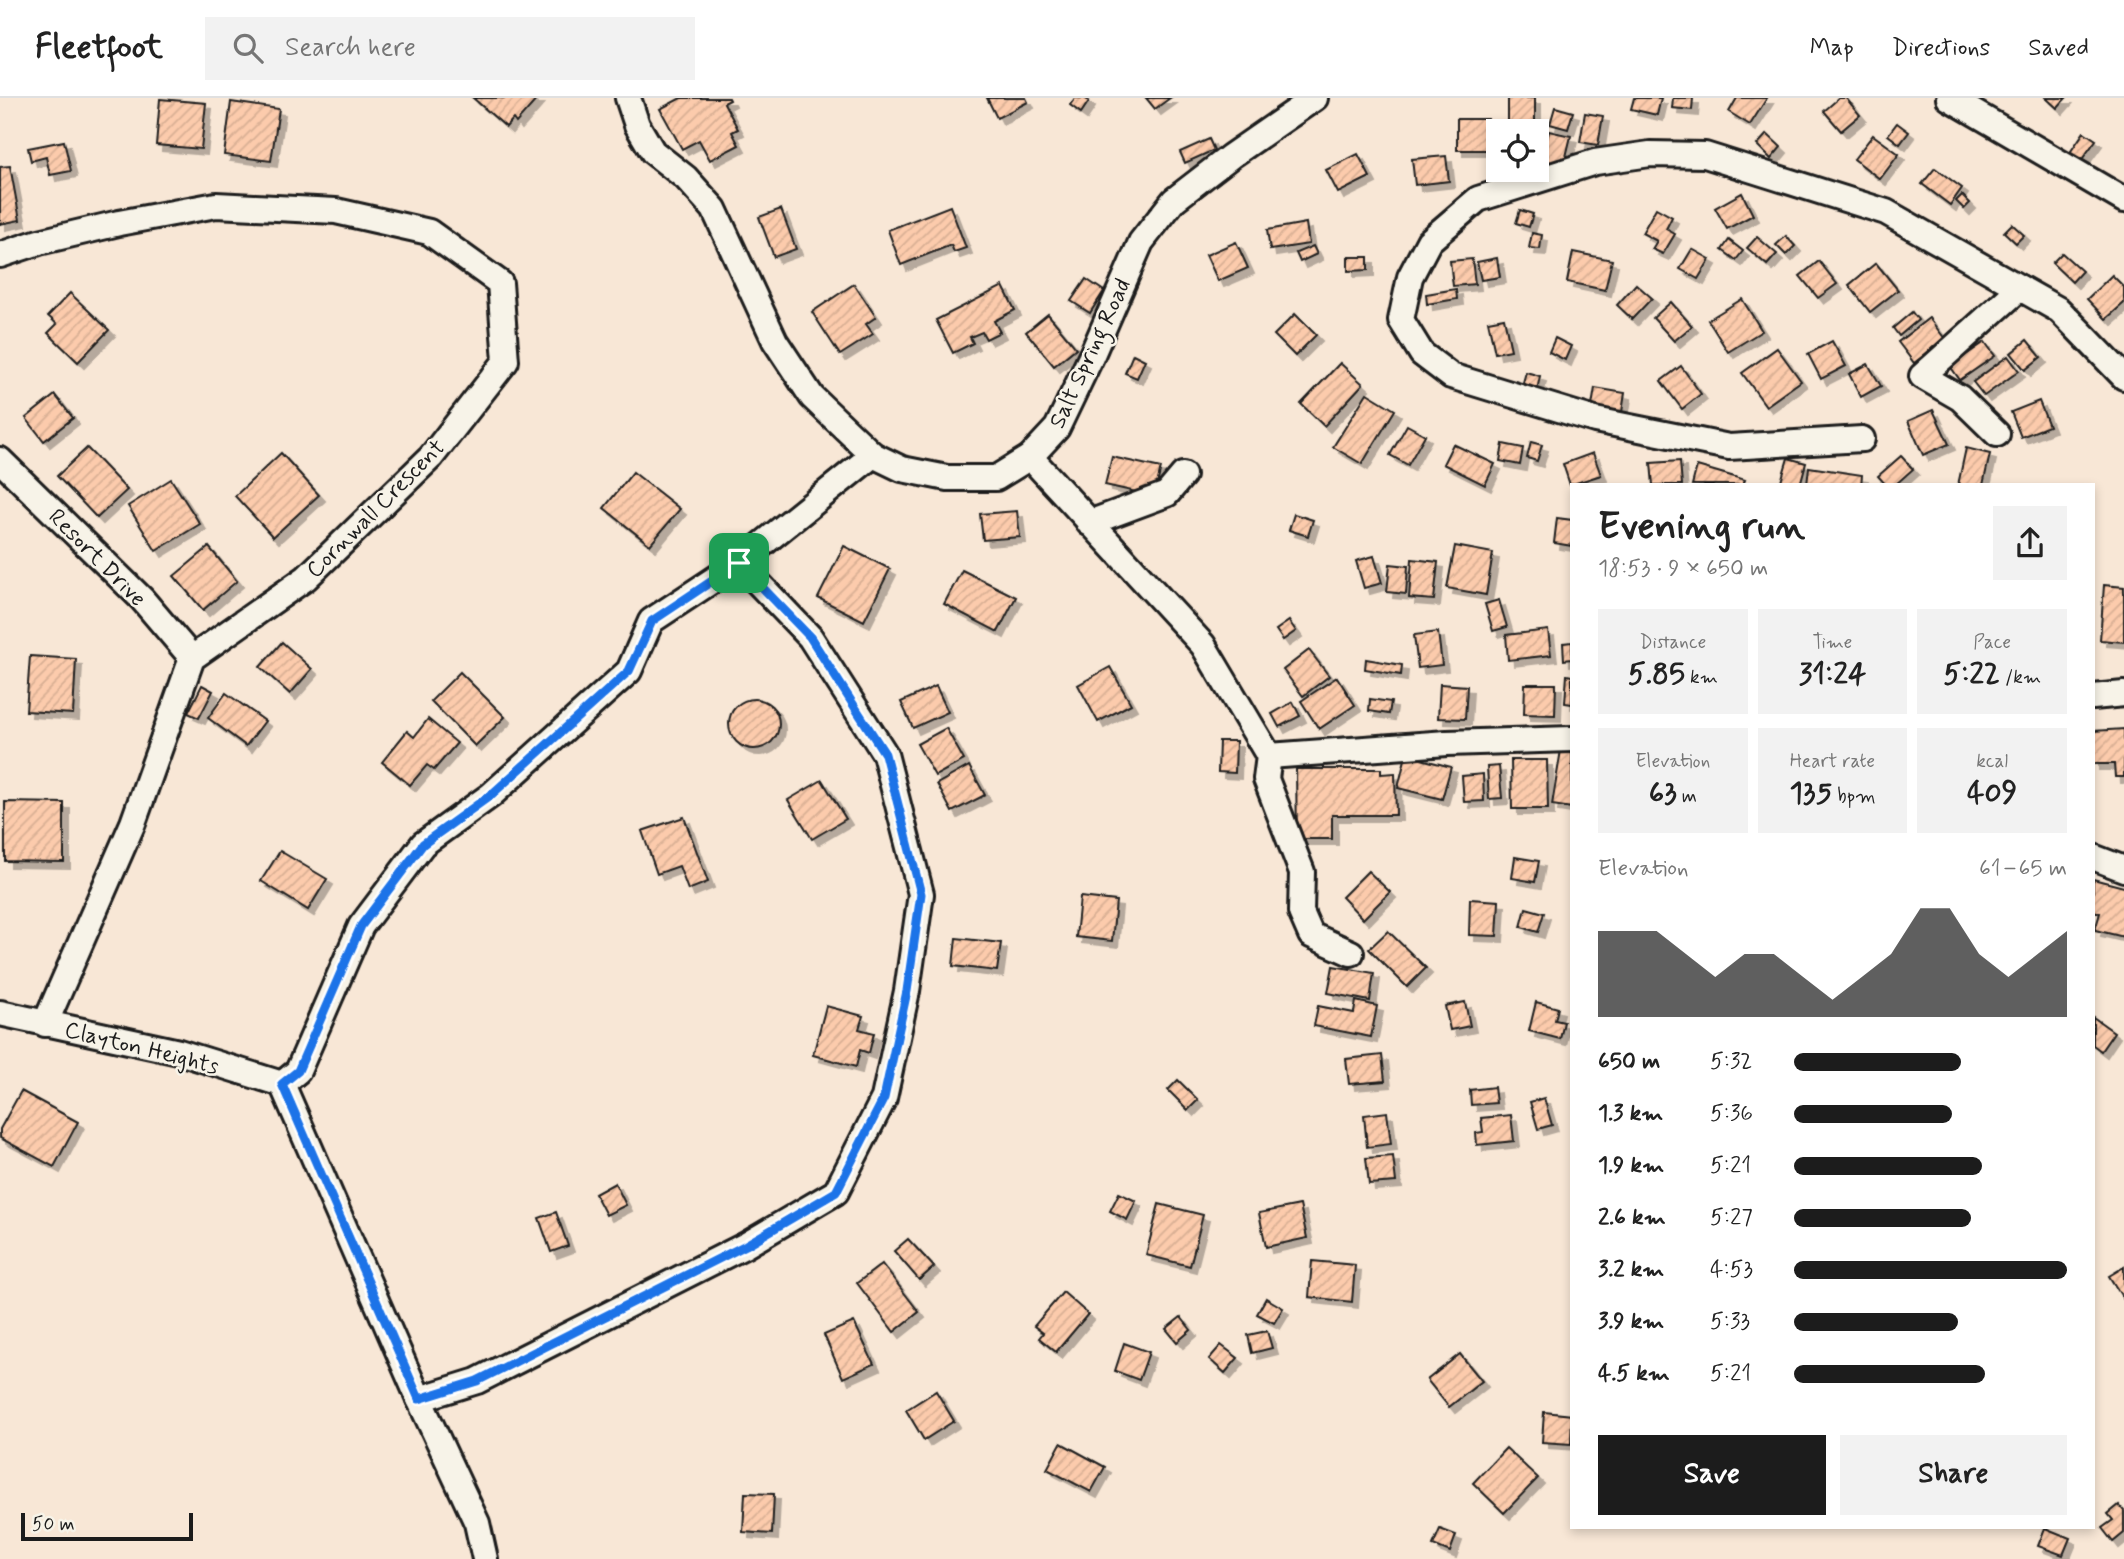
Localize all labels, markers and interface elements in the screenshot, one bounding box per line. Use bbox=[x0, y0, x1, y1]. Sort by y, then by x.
search box bbox=[205, 17, 695, 80]
text: Fleetfoot bbox=[35, 26, 163, 70]
icon: search bbox=[229, 29, 267, 67]
text: Search here bbox=[285, 31, 416, 65]
text: Map bbox=[1810, 33, 1854, 64]
text: Directions bbox=[1892, 33, 1990, 64]
text: Saved bbox=[2028, 33, 2089, 64]
map controls bbox=[1486, 119, 1549, 182]
button: locate bbox=[1486, 119, 1549, 182]
street label: Salt Spring Road bbox=[1043, 274, 1140, 434]
street label: Cornwall Crescent bbox=[300, 433, 452, 585]
street label: Resort Drive bbox=[41, 503, 152, 614]
text: Evening run bbox=[1598, 503, 1805, 552]
button: share bbox=[1993, 506, 2067, 580]
pin bbox=[709, 533, 769, 593]
icon: arrive bbox=[720, 544, 758, 582]
text: 18:53 · 9 × 650 m bbox=[1598, 554, 1768, 584]
text: Distance bbox=[1639, 630, 1706, 655]
text: Time bbox=[1813, 630, 1852, 655]
text: Pace bbox=[1973, 630, 2011, 655]
text: 5.85 bbox=[1628, 655, 1685, 694]
text: 31:24 bbox=[1799, 655, 1866, 694]
text: 5:22 bbox=[1943, 655, 2000, 694]
text: km bbox=[1685, 665, 1718, 690]
text: /km bbox=[2000, 665, 2041, 690]
text: Elevation bbox=[1635, 749, 1710, 774]
text: Heart rate bbox=[1790, 749, 1875, 774]
text: kcal bbox=[1976, 749, 2008, 774]
text: 63 bbox=[1649, 774, 1677, 813]
text: 135 bbox=[1789, 774, 1832, 813]
text: 409 bbox=[1967, 774, 2017, 813]
text: m bbox=[1677, 784, 1697, 809]
text: bpm bbox=[1832, 784, 1876, 809]
text: Elevation bbox=[1598, 854, 1689, 884]
text: 61–65 m bbox=[1979, 854, 2067, 884]
street label: Clayton Heights bbox=[61, 1015, 222, 1083]
text: 650 m bbox=[1598, 1047, 1660, 1077]
text: 5:32 bbox=[1710, 1047, 1752, 1077]
text: 1.3 km bbox=[1598, 1099, 1663, 1129]
text: 5:36 bbox=[1710, 1099, 1753, 1129]
text: 1.9 km bbox=[1598, 1151, 1664, 1181]
text: 5:21 bbox=[1710, 1151, 1751, 1181]
text: 2.6 km bbox=[1598, 1203, 1666, 1233]
text: 5:27 bbox=[1710, 1203, 1753, 1233]
text: 3.2 km bbox=[1598, 1255, 1664, 1285]
text: 4:53 bbox=[1710, 1255, 1753, 1285]
text: 3.9 km bbox=[1598, 1307, 1664, 1337]
text: 5:33 bbox=[1710, 1307, 1750, 1337]
text: 4.5 km bbox=[1598, 1359, 1670, 1389]
text: 5:21 bbox=[1710, 1359, 1751, 1389]
button: Save bbox=[1598, 1435, 1826, 1515]
button: Share bbox=[1840, 1435, 2067, 1515]
scale bar bbox=[21, 1510, 192, 1542]
text: 50 m bbox=[32, 1512, 75, 1537]

